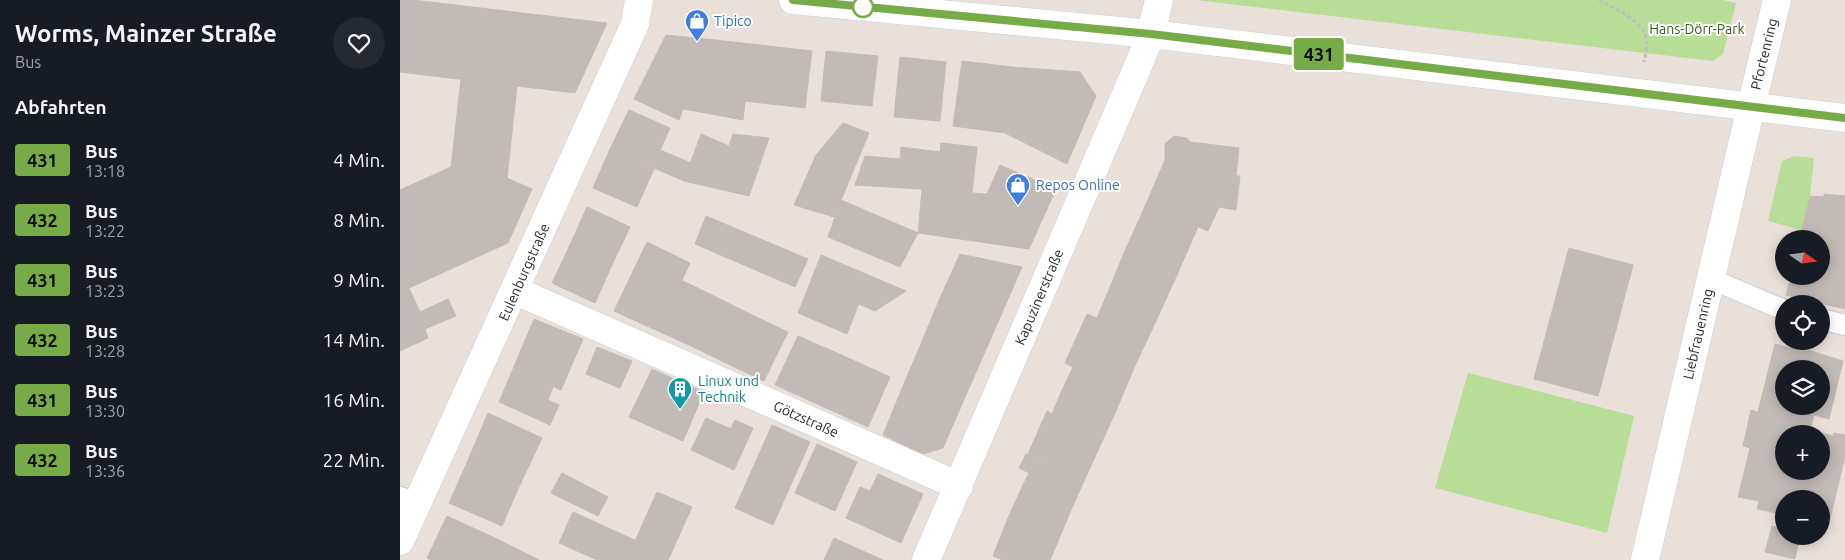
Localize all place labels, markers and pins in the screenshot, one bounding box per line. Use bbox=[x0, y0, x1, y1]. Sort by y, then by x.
unlabelled marker bbox=[852, 0, 874, 18]
shop icon: Tipico bbox=[684, 8, 710, 42]
place label: Tipico bbox=[714, 13, 752, 29]
shop icon: Repos Online bbox=[1005, 172, 1031, 206]
place label: Repos Online bbox=[1036, 177, 1120, 193]
place label: Linux und Technik bbox=[698, 373, 759, 405]
building icon: Linux und Technik bbox=[667, 376, 693, 410]

